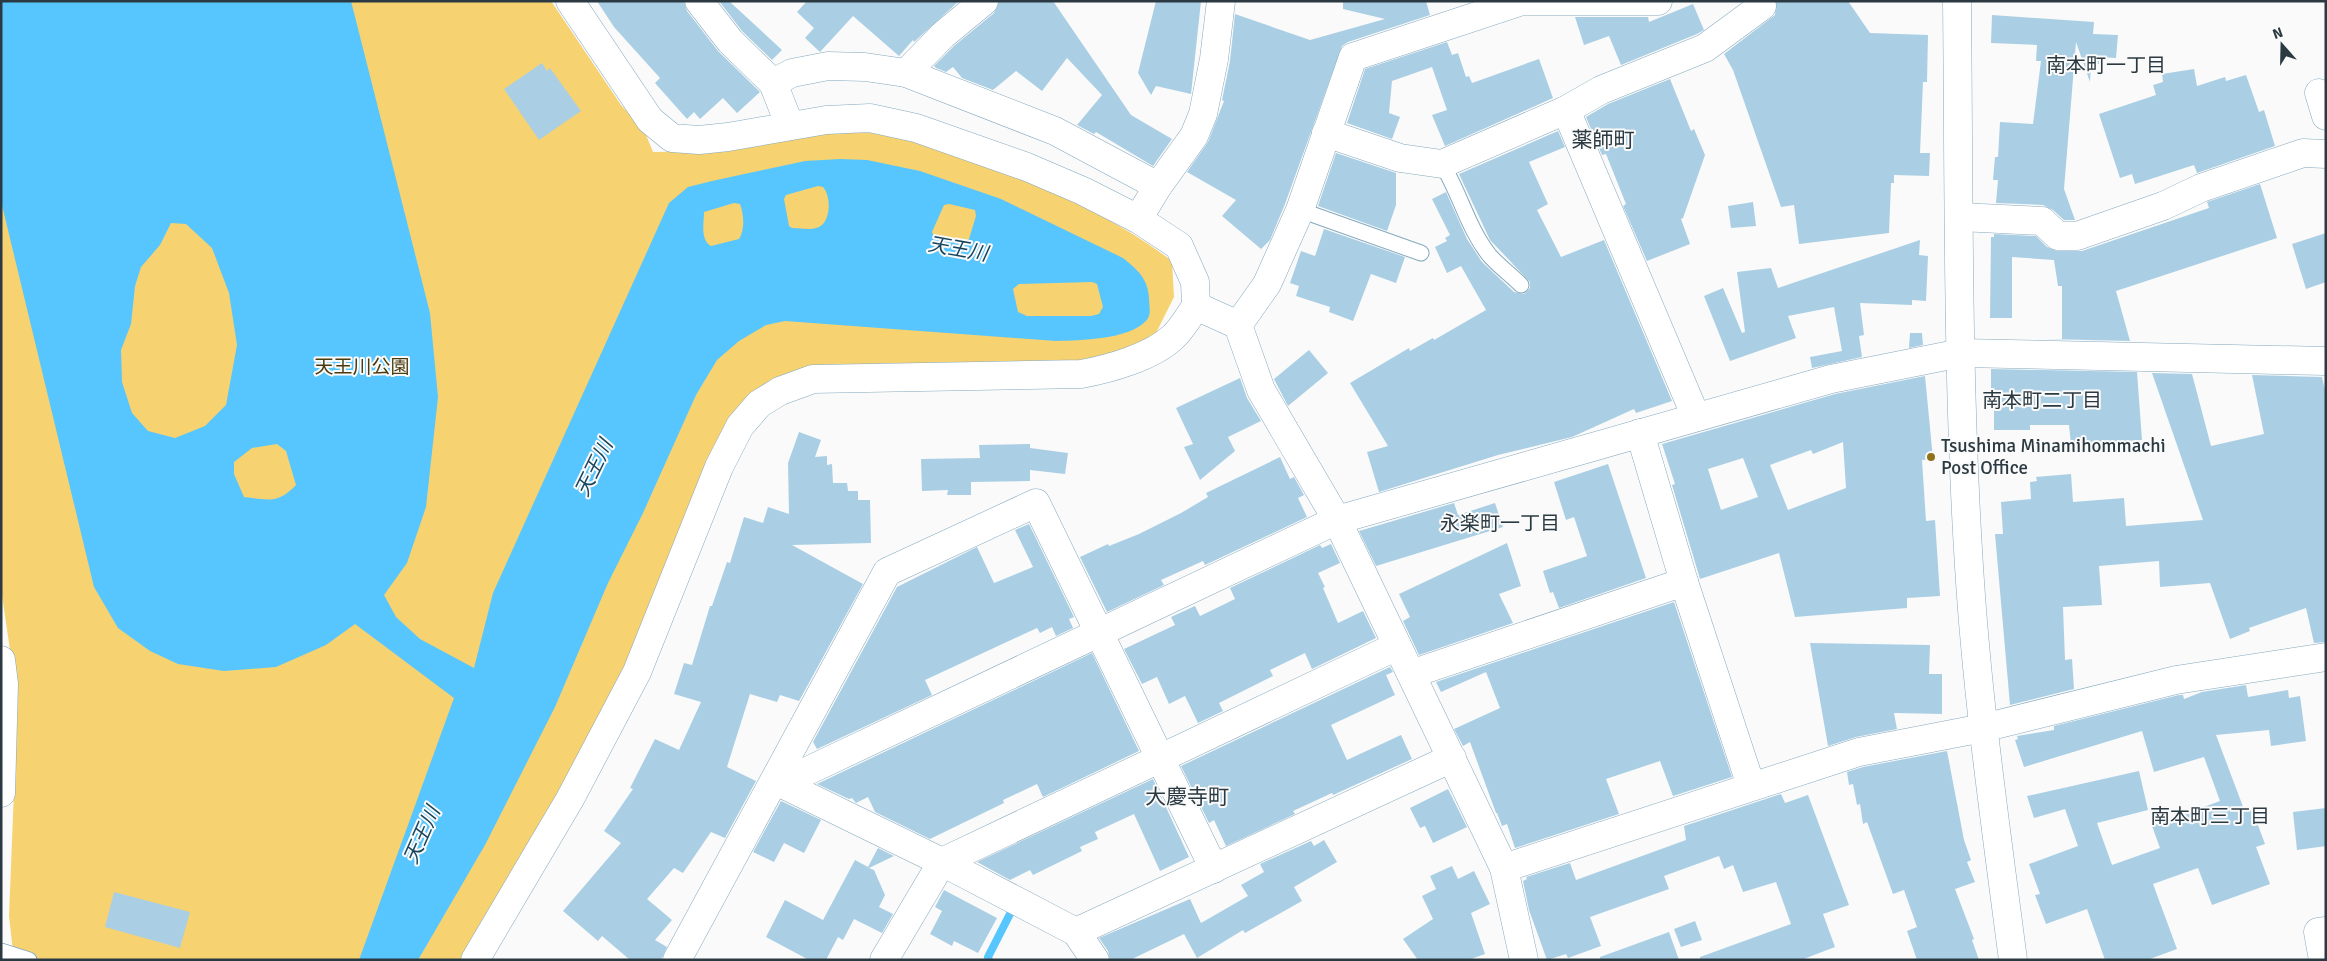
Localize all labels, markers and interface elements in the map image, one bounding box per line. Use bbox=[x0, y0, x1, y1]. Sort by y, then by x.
north arrow bbox=[2257, 20, 2307, 70]
text: N bbox=[2270, 24, 2285, 43]
district label: 南本町一丁目 bbox=[2046, 53, 2166, 78]
district label: 薬師町 bbox=[1572, 127, 1635, 153]
water label: 天王川 bbox=[926, 231, 992, 267]
park label: 天王川公園 bbox=[314, 355, 410, 379]
district label: 南本町二丁目 bbox=[1982, 388, 2102, 413]
water label: 天王川 bbox=[570, 434, 619, 500]
place label: Tsushima Minamihommachi Post Office bbox=[1941, 434, 2166, 480]
marker: Tsushima Minamihommachi Post Office bbox=[1925, 451, 1937, 463]
district label: 永楽町一丁目 bbox=[1440, 511, 1560, 536]
district label: 大慶寺町 bbox=[1145, 784, 1229, 810]
water label: 天王川 bbox=[398, 801, 446, 867]
district label: 南本町三丁目 bbox=[2150, 804, 2270, 829]

